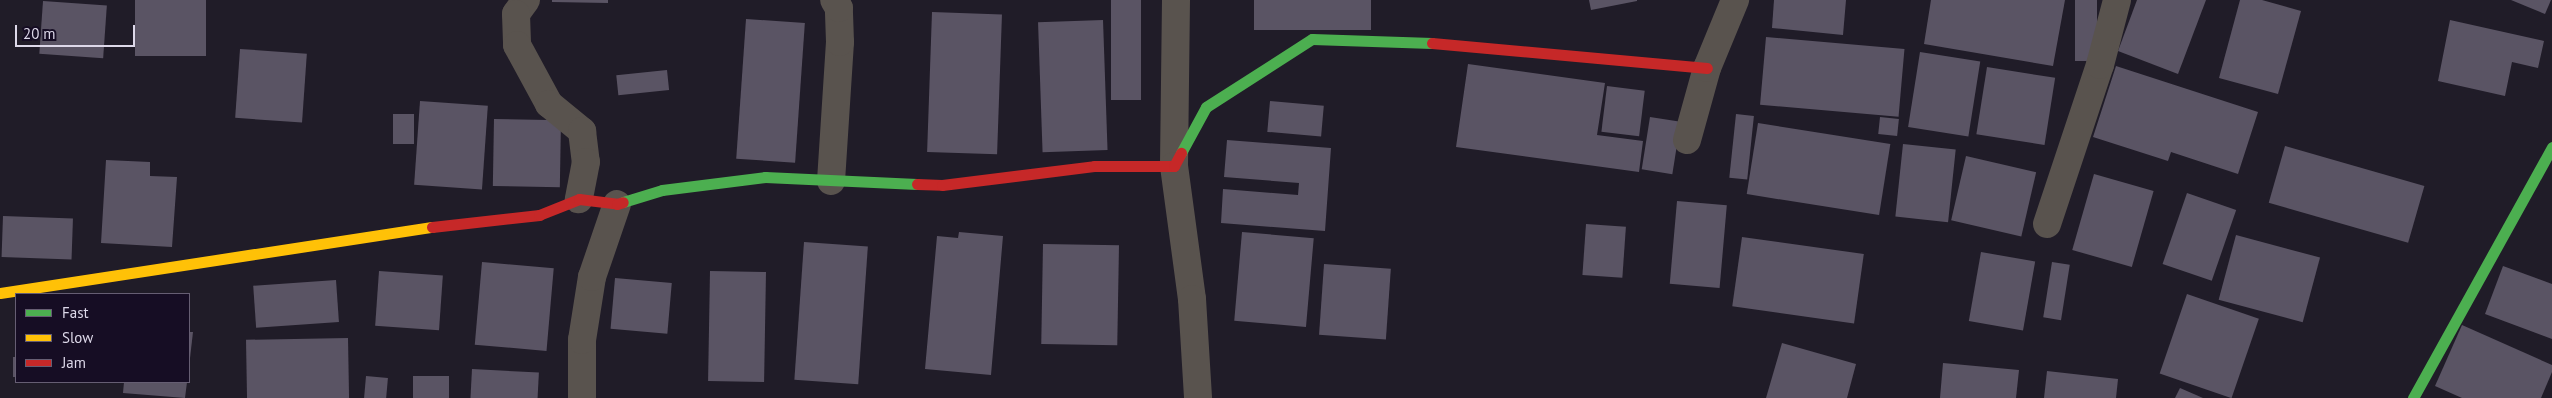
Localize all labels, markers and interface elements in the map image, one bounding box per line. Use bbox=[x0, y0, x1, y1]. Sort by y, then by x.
scale bar bbox=[18, 15, 138, 47]
text: 20 m bbox=[23, 24, 56, 43]
legend bbox=[15, 293, 190, 383]
text: Fast bbox=[62, 303, 89, 322]
text: Slow bbox=[62, 328, 93, 347]
text: Jam bbox=[62, 353, 86, 372]

